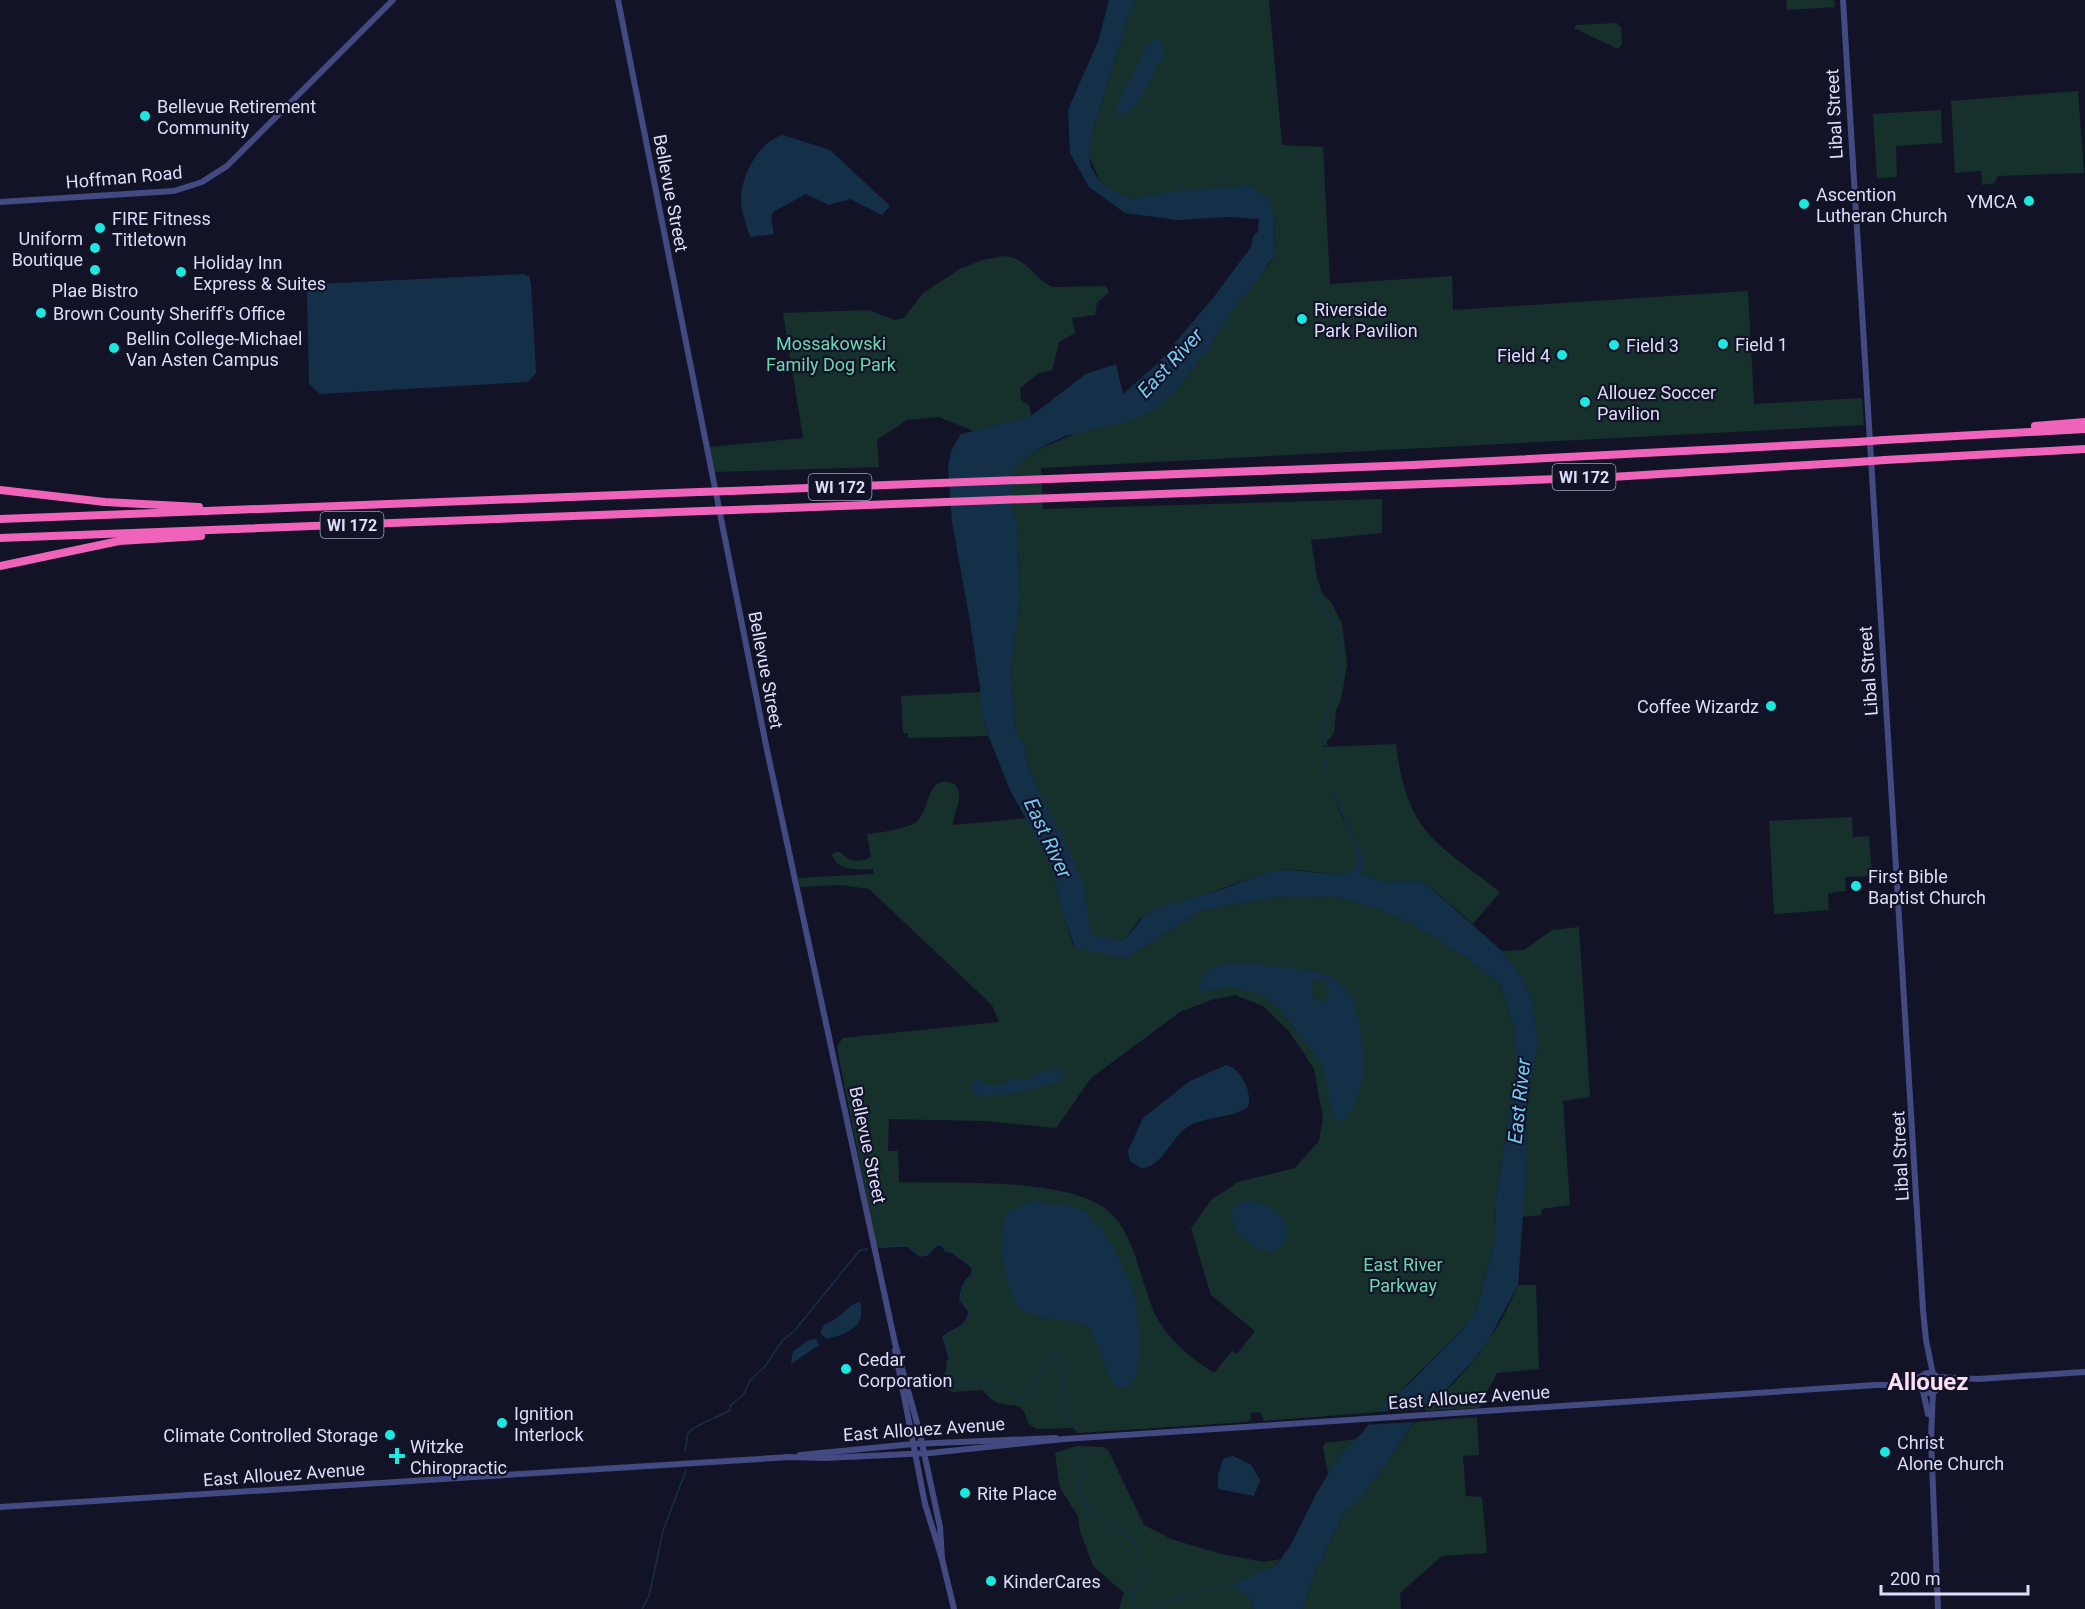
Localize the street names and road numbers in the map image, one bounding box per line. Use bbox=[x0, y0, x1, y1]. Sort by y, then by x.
street label: Libal Street bbox=[1821, 68, 1847, 160]
street label: Bellevue Street bbox=[649, 133, 693, 254]
street label: Hoffman Road bbox=[65, 161, 183, 193]
road number: WI 172 bbox=[1552, 464, 1616, 490]
road number: WI 172 bbox=[808, 474, 872, 500]
road number: WI 172 bbox=[320, 512, 384, 538]
street label: Bellevue Street bbox=[744, 610, 788, 731]
street label: Libal Street bbox=[1854, 625, 1882, 717]
street label: Bellevue Street bbox=[845, 1085, 891, 1206]
street label: Libal Street bbox=[1887, 1110, 1913, 1202]
street label: East Allouez Avenue bbox=[1387, 1381, 1551, 1413]
street label: East Allouez Avenue bbox=[842, 1413, 1006, 1445]
street label: East Allouez Avenue bbox=[202, 1458, 366, 1490]

